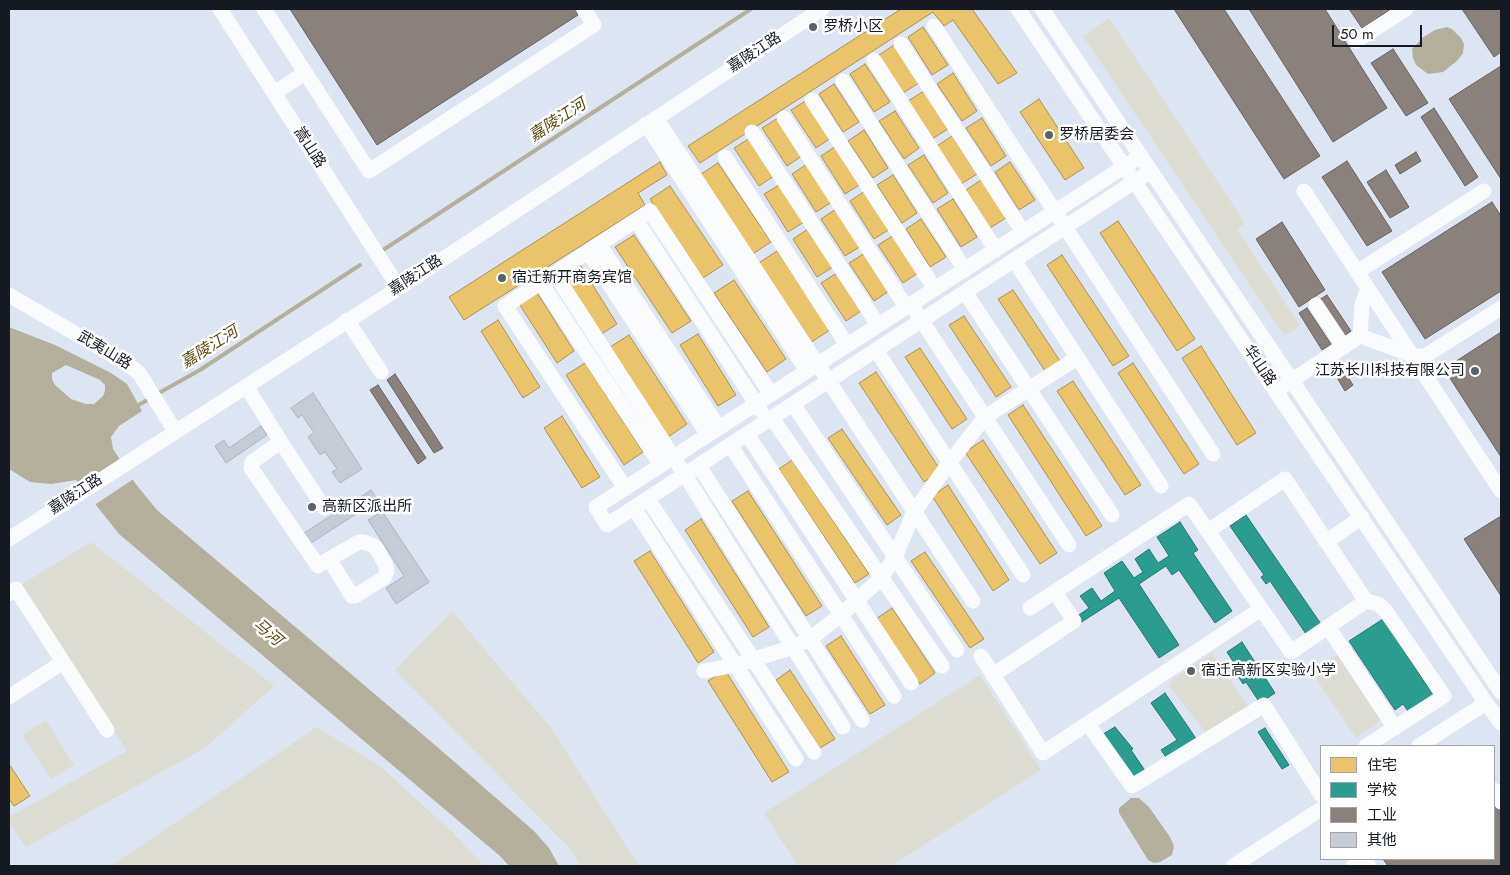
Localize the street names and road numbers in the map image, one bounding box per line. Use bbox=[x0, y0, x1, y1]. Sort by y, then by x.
street label: 嘉陵江路 bbox=[725, 29, 785, 77]
street label: 嵩山路 bbox=[289, 124, 329, 172]
street label: 嘉陵江路 bbox=[386, 252, 446, 300]
street label: 武夷山路 bbox=[74, 328, 134, 374]
street label: 华山路 bbox=[1239, 342, 1279, 390]
street label: 嘉陵江路 bbox=[46, 471, 106, 519]

